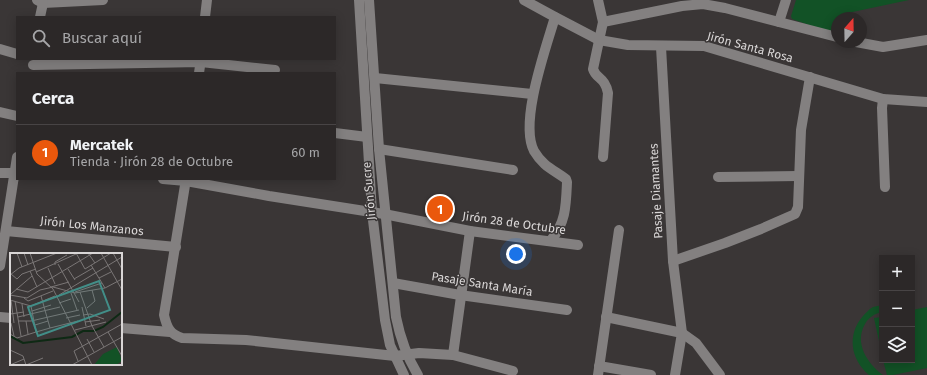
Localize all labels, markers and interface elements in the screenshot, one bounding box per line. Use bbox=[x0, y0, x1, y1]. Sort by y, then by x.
north arrow bbox=[831, 12, 867, 48]
search box bbox=[16, 16, 336, 60]
icon: search bbox=[30, 27, 52, 49]
text: Buscar aquí bbox=[62, 29, 142, 47]
street label: Jirón Santa Rosa bbox=[705, 29, 795, 65]
text: Cerca bbox=[32, 88, 74, 109]
text: Mercatek bbox=[70, 136, 133, 154]
street label: Pasaje Diamantes bbox=[646, 143, 665, 239]
text: 1 bbox=[42, 145, 48, 160]
text: 60 m bbox=[291, 145, 320, 160]
text: Tienda · Jirón 28 de Octubre bbox=[70, 154, 233, 169]
street label: Jirón Sucre bbox=[359, 161, 379, 221]
pin: 1 bbox=[427, 194, 453, 224]
street label: Jirón 28 de Octubre bbox=[461, 209, 567, 237]
street label: Jirón Los Manzanos bbox=[39, 214, 145, 238]
your location bbox=[506, 244, 526, 264]
inset map bbox=[10, 253, 122, 365]
map controls bbox=[879, 255, 915, 363]
button: + bbox=[879, 255, 915, 291]
street label: Pasaje Santa María bbox=[430, 269, 534, 299]
button: − bbox=[879, 291, 915, 327]
button: layers bbox=[879, 327, 915, 363]

